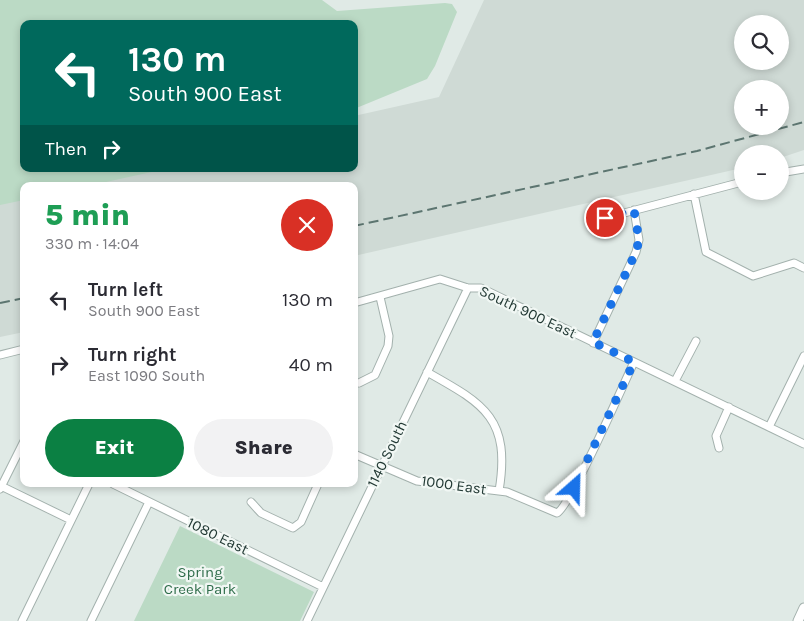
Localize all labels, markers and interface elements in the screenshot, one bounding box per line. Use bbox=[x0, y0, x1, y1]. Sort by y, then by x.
map controls bbox=[734, 15, 789, 200]
button: search bbox=[734, 15, 789, 70]
text: 130 m bbox=[128, 39, 226, 80]
icon: left bbox=[45, 40, 110, 105]
button: + bbox=[734, 80, 789, 135]
text: South 900 East bbox=[128, 81, 282, 107]
icon: right bbox=[97, 135, 125, 163]
text: Then bbox=[45, 138, 87, 160]
button: − bbox=[734, 145, 789, 200]
text: 5 min bbox=[45, 197, 130, 233]
pin bbox=[584, 197, 626, 239]
button: close bbox=[281, 199, 333, 251]
icon: arrive bbox=[591, 204, 619, 232]
text: 330 m · 14:04 bbox=[45, 234, 139, 253]
text: Turn left bbox=[88, 279, 163, 301]
street label: South 900 East bbox=[477, 282, 580, 342]
icon: left bbox=[45, 286, 73, 314]
text: 130 m bbox=[282, 289, 333, 311]
text: South 900 East bbox=[88, 301, 200, 320]
text: Turn right bbox=[88, 344, 177, 366]
icon: right bbox=[45, 351, 73, 379]
text: 40 m bbox=[289, 354, 333, 376]
text: East 1090 South bbox=[88, 366, 205, 385]
street label: 1140 South bbox=[363, 418, 411, 490]
button: Exit bbox=[45, 419, 184, 477]
button: Share bbox=[194, 419, 333, 477]
position arrow bbox=[547, 461, 599, 513]
street label: 1000 East bbox=[420, 472, 488, 499]
street label: 1080 East bbox=[184, 513, 252, 559]
park label: Spring Creek Park bbox=[164, 563, 236, 598]

